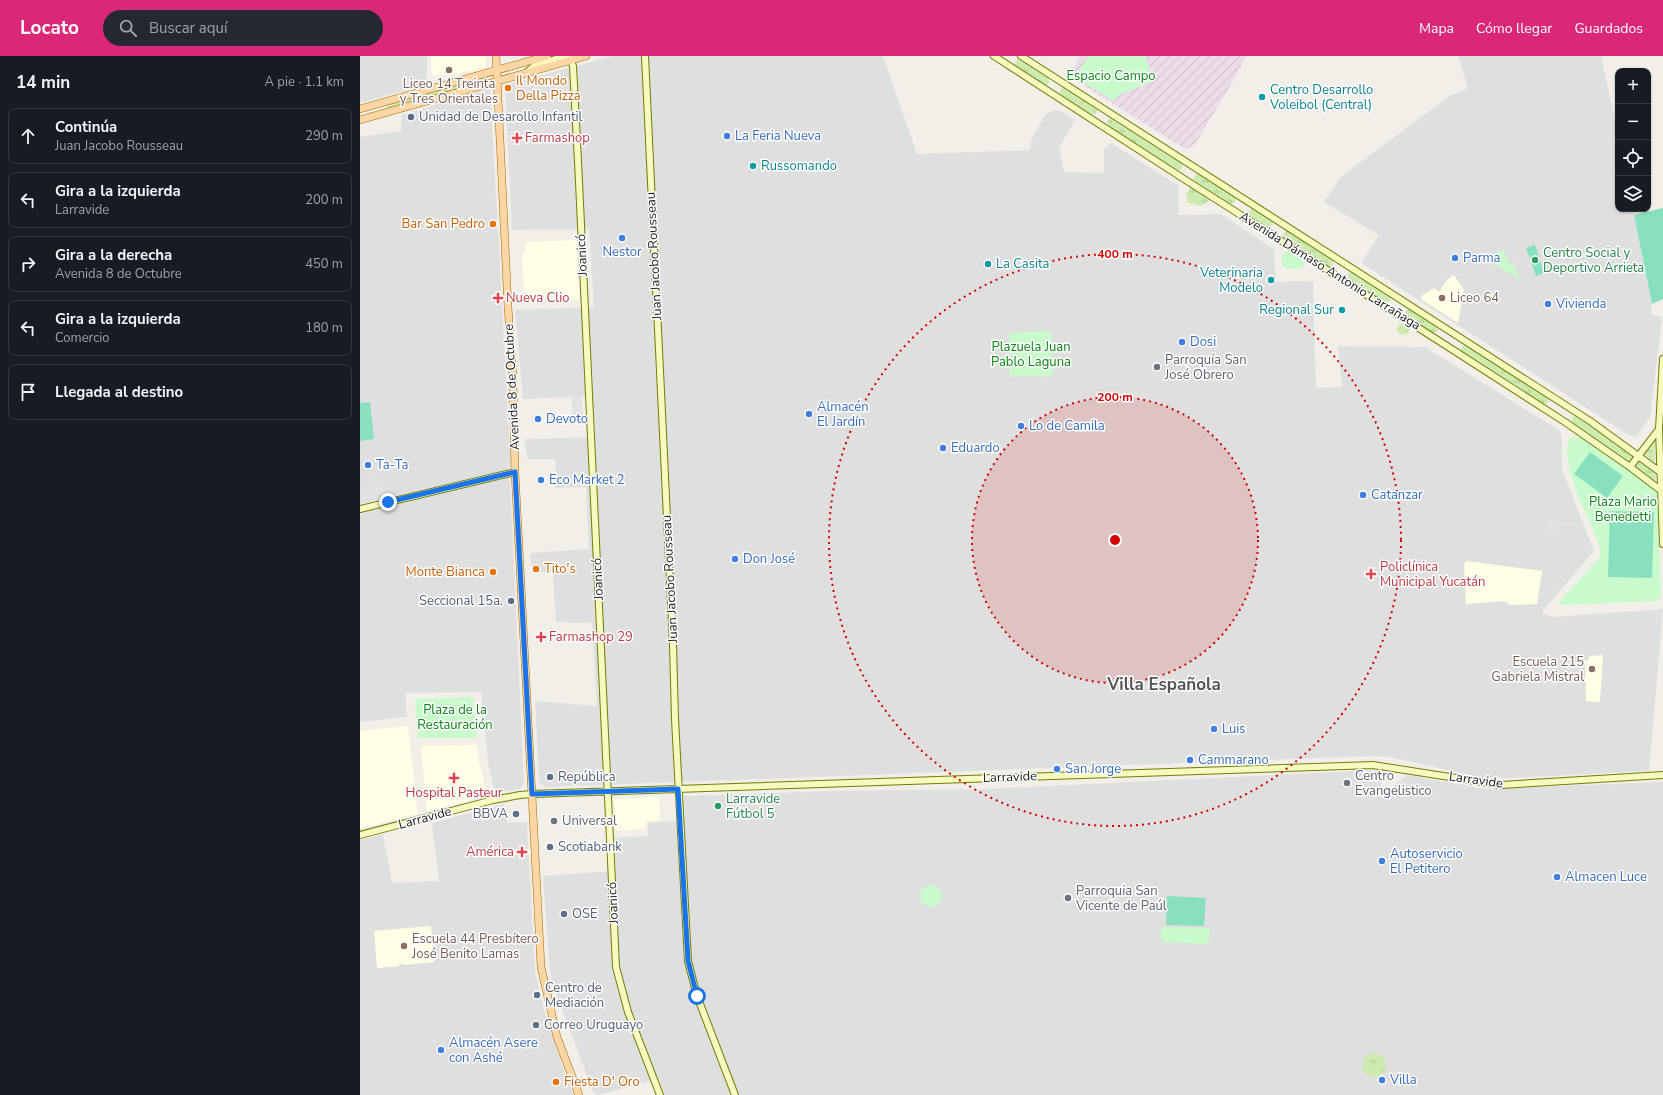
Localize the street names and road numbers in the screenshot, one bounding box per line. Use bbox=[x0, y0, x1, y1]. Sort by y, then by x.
street label: Juan Jacobo Rousseau bbox=[642, 192, 666, 321]
street label: Avenida Dámaso Antonio Larrañaga bbox=[1236, 208, 1424, 334]
street label: Joanicó bbox=[572, 234, 592, 277]
street label: Avenida 8 de Octubre bbox=[500, 323, 524, 451]
street label: Juan Jacobo Rousseau bbox=[658, 515, 682, 644]
street label: Joanicó bbox=[588, 558, 608, 601]
street label: Larravide bbox=[983, 767, 1037, 787]
street label: Larravide bbox=[1448, 767, 1504, 793]
street label: Larravide bbox=[396, 802, 454, 834]
street label: Joanicó bbox=[603, 882, 623, 925]

